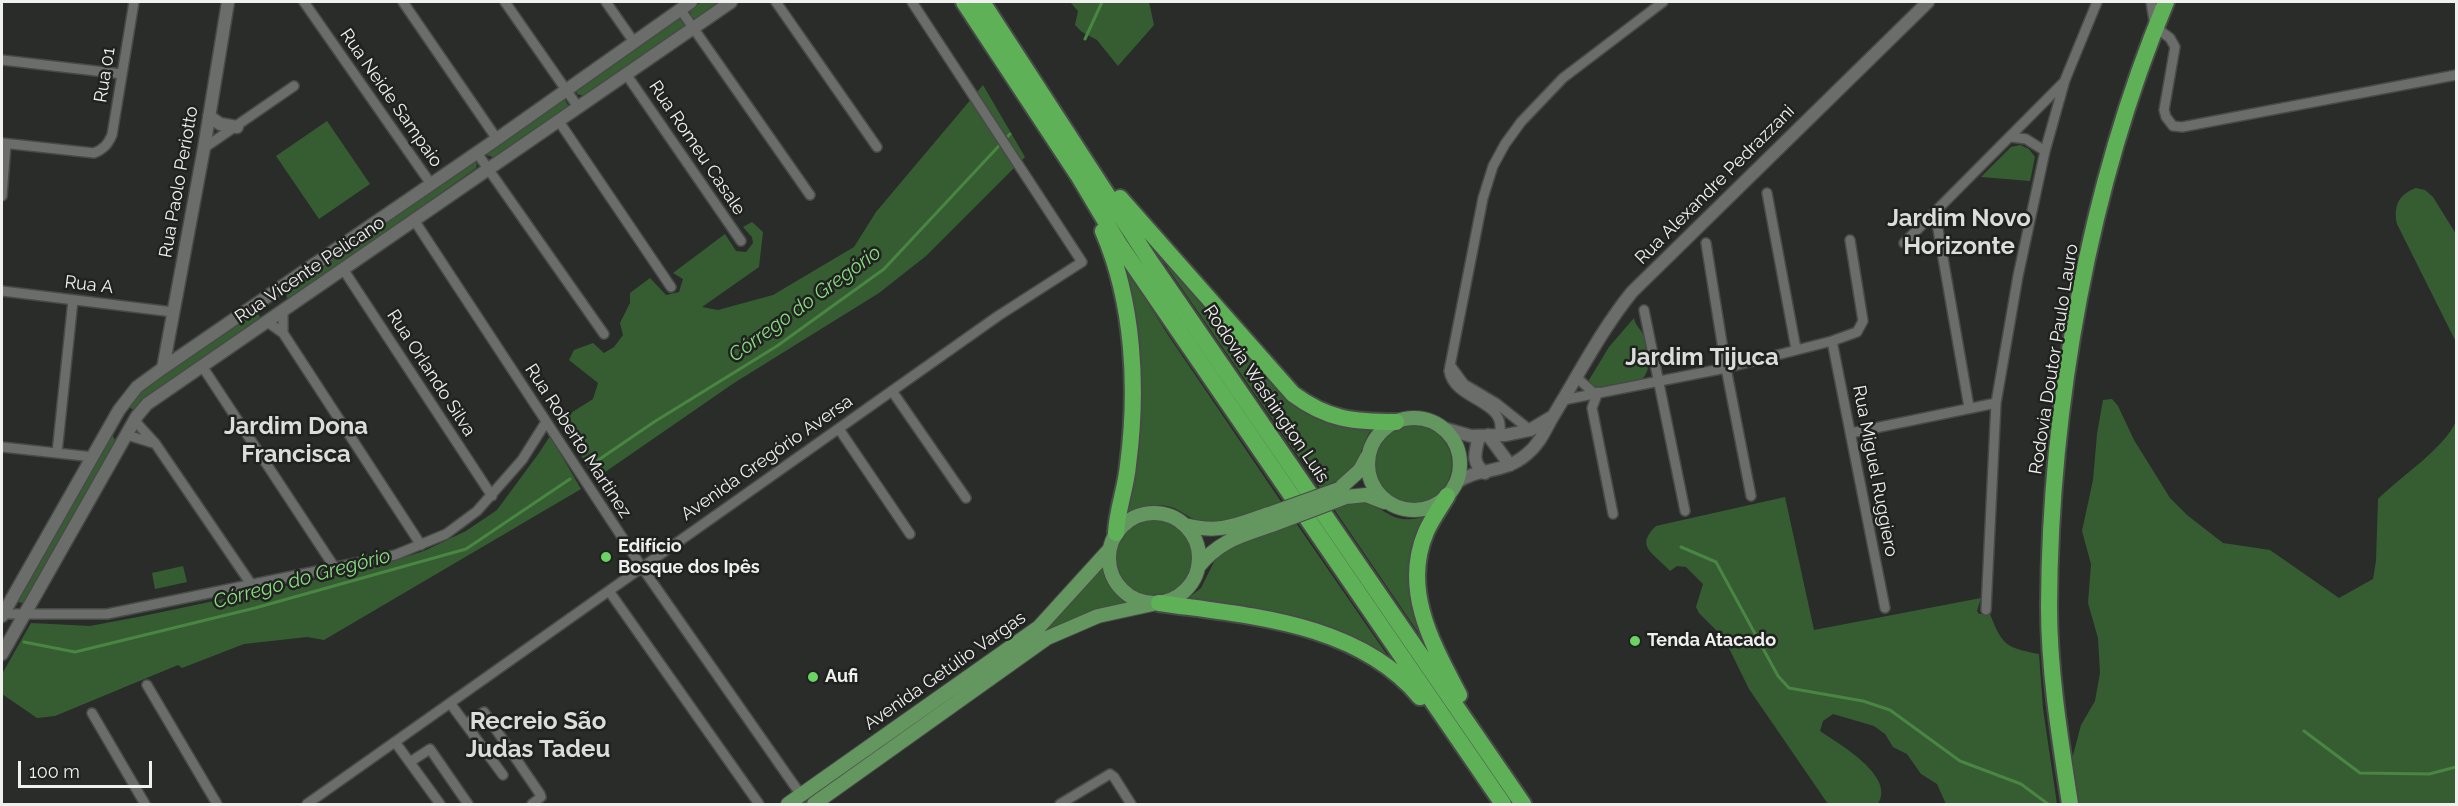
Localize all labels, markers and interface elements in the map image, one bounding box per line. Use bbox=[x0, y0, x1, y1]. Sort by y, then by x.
street label: Rua Neide Sampaio bbox=[335, 25, 447, 171]
street label: Rua 01 bbox=[90, 46, 120, 104]
street label: Rua Romeu Casale bbox=[644, 77, 750, 219]
street label: Rua Alexandre Pedrazzani bbox=[1631, 101, 1799, 269]
street label: Rua Paolo Periotto bbox=[155, 105, 203, 259]
district label: Jardim Novo Horizonte bbox=[1887, 205, 2031, 261]
street label: Rua Vicente Pelicano bbox=[231, 212, 389, 328]
water label: Córrego do Gregório bbox=[724, 241, 886, 367]
street label: Rodovia Doutor Paulo Lauro bbox=[2025, 242, 2083, 476]
street label: Rua A bbox=[63, 271, 115, 299]
street label: Rodovia Washington Luís bbox=[1198, 301, 1334, 487]
street label: Rua Orlando Silva bbox=[382, 306, 480, 440]
district label: Jardim Tijuca bbox=[1625, 344, 1779, 372]
street label: Rua Roberto Martinez bbox=[520, 360, 636, 522]
street label: Rua Miguel Ruggiero bbox=[1848, 384, 1902, 558]
street label: Avenida Gregório Aversa bbox=[677, 391, 857, 525]
district label: Jardim Dona Francisca bbox=[224, 413, 368, 469]
place label: Edifício Bosque dos Ipês bbox=[618, 536, 760, 578]
water label: Córrego do Gregório bbox=[211, 544, 393, 614]
marker: Edifício Bosque dos Ipês bbox=[599, 550, 613, 564]
street label: Avenida Getúlio Vargas bbox=[860, 607, 1030, 735]
place label: Tenda Atacado bbox=[1647, 630, 1776, 652]
marker: Tenda Atacado bbox=[1628, 634, 1642, 648]
place label: Aufi bbox=[825, 666, 858, 688]
marker: Aufi bbox=[806, 670, 820, 684]
district label: Recreio São Judas Tadeu bbox=[466, 708, 610, 764]
scale bar bbox=[21, 749, 154, 787]
text: 100 m bbox=[29, 761, 80, 782]

